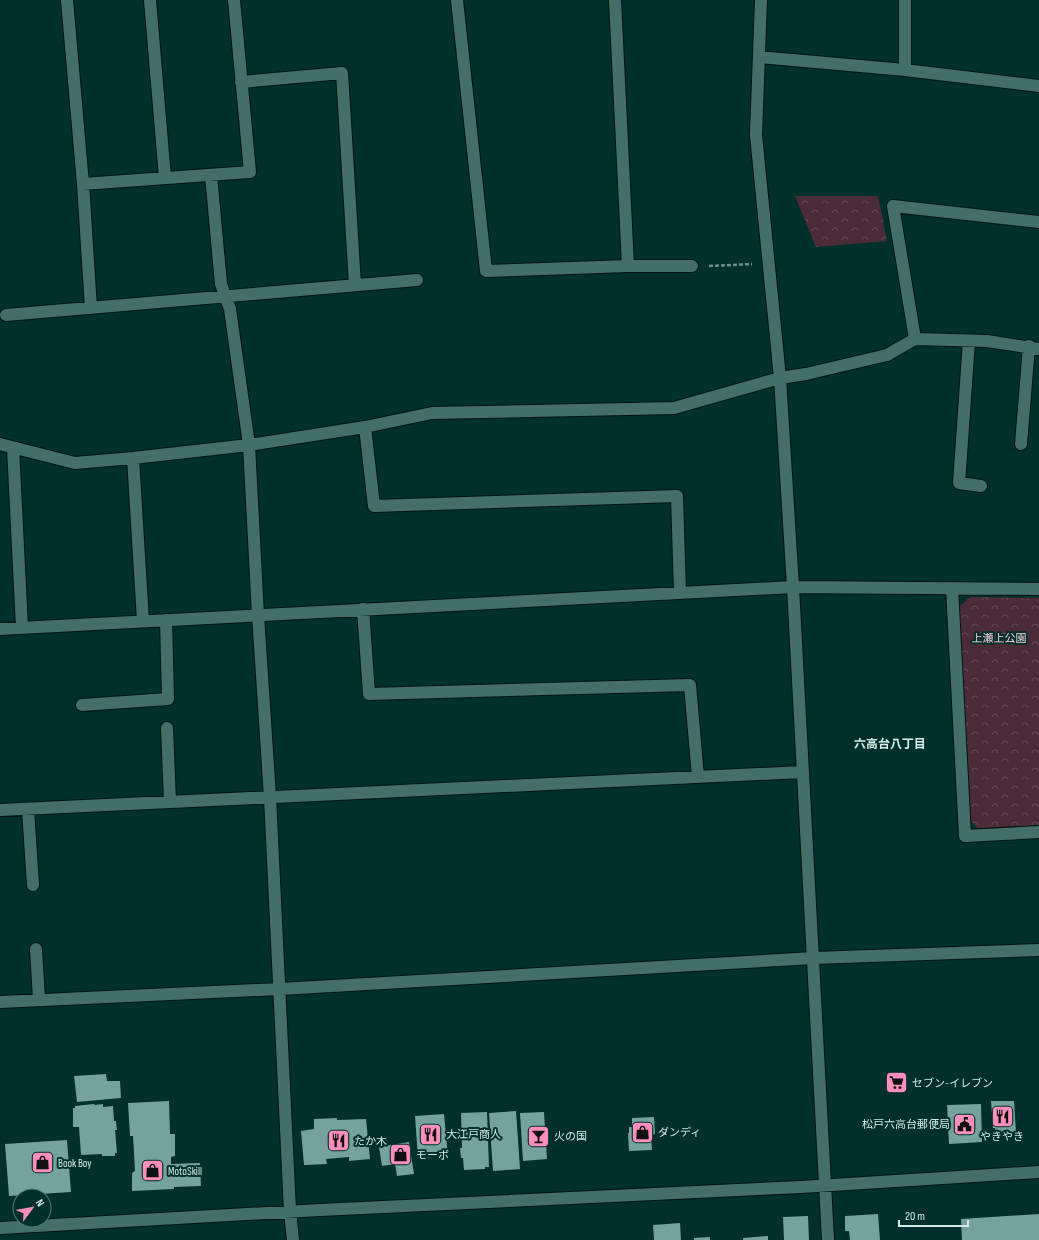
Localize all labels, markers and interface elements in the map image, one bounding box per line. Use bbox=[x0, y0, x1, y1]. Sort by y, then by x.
park label: 上瀬上公園 bbox=[972, 632, 1027, 645]
district label: 六高台八丁目 bbox=[854, 737, 926, 752]
supermarket icon: セブン-イレブン bbox=[883, 1070, 909, 1096]
place label: セブン-イレブン bbox=[912, 1077, 993, 1090]
restaurant icon: やきやき bbox=[989, 1103, 1015, 1129]
public building icon: 松戸六高台郵便局 bbox=[952, 1111, 978, 1137]
place label: 松戸六高台郵便局 bbox=[862, 1118, 950, 1131]
shop icon: ダンディ bbox=[629, 1119, 655, 1145]
restaurant icon: 大江戸商人 bbox=[417, 1121, 443, 1147]
bar icon: 火の国 bbox=[526, 1123, 552, 1149]
place label: ダンディ bbox=[658, 1126, 701, 1139]
restaurant icon: たか木 bbox=[326, 1128, 352, 1154]
place label: 大江戸商人 bbox=[446, 1128, 501, 1141]
place label: 火の国 bbox=[554, 1130, 587, 1143]
place label: やきやき bbox=[980, 1130, 1024, 1143]
place label: たか木 bbox=[354, 1135, 387, 1148]
shop icon: モーボ bbox=[387, 1142, 413, 1168]
place label: モーボ bbox=[416, 1149, 449, 1162]
shop icon: Book Boy bbox=[29, 1150, 55, 1176]
place label: Book Boy bbox=[58, 1157, 92, 1170]
shop icon: MotoSkill bbox=[139, 1158, 165, 1184]
place label: MotoSkill bbox=[168, 1165, 202, 1178]
north arrow bbox=[12, 1188, 52, 1228]
text: N bbox=[33, 1197, 47, 1209]
scale bar bbox=[899, 1202, 968, 1228]
text: 20 m bbox=[905, 1209, 925, 1224]

